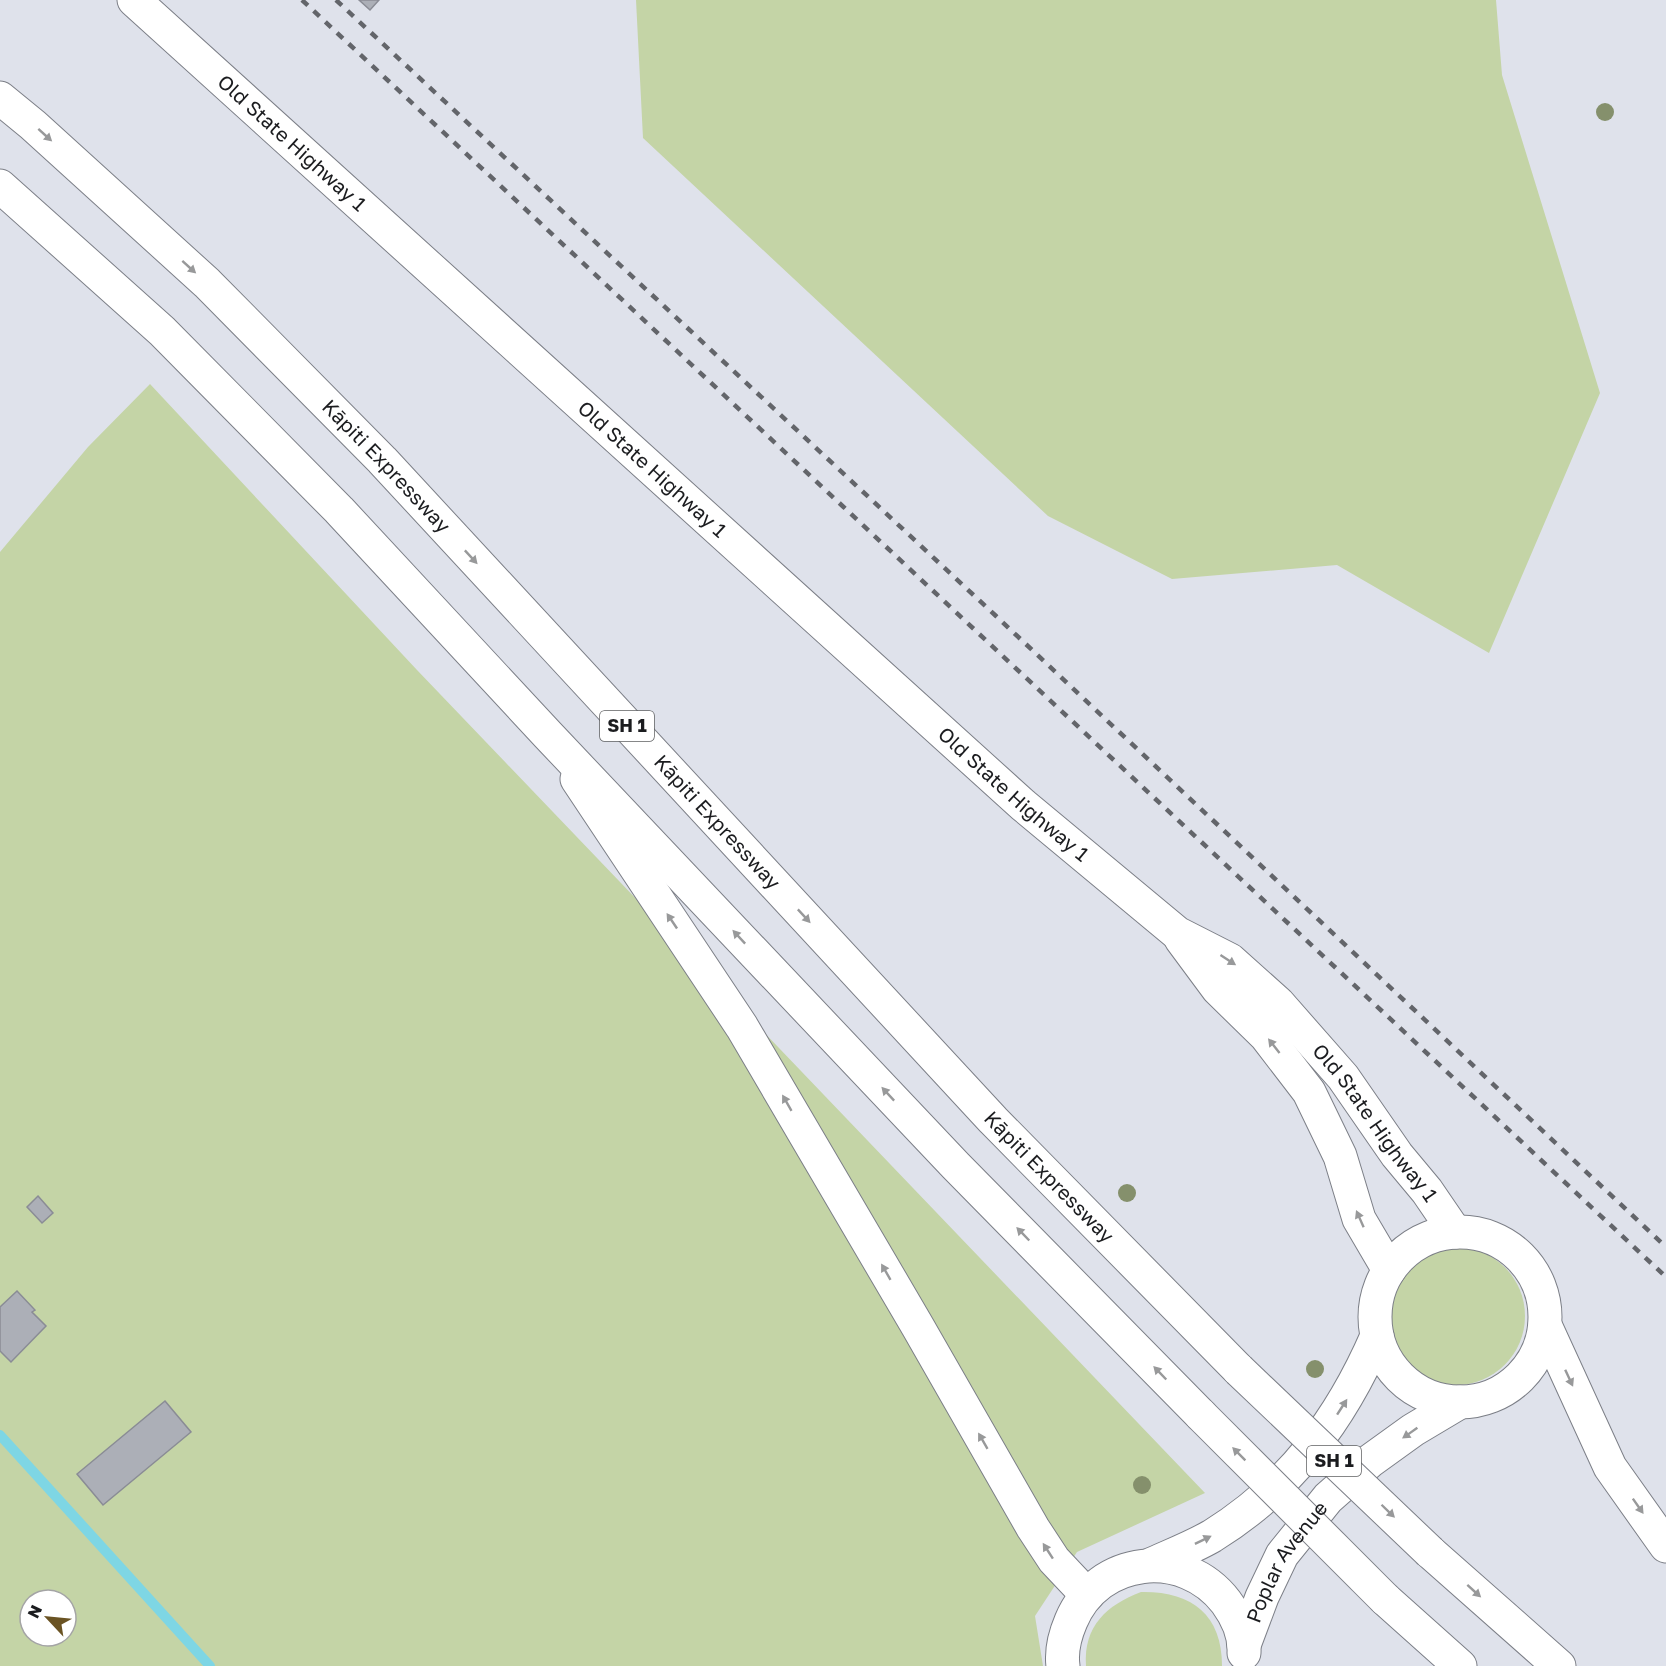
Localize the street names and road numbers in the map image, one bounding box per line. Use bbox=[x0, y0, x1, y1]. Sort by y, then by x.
street label: Old State Highway 1 bbox=[213, 69, 372, 216]
street label: Kāpiti Expressway bbox=[318, 394, 456, 537]
street label: Old State Highway 1 bbox=[574, 395, 732, 542]
road number: SH 1 bbox=[600, 711, 654, 741]
street label: Old State Highway 1 bbox=[934, 721, 1094, 866]
street label: Kāpiti Expressway bbox=[650, 749, 786, 894]
street label: Old State Highway 1 bbox=[1308, 1038, 1444, 1206]
street label: Kāpiti Expressway bbox=[980, 1106, 1120, 1247]
road number: SH 1 bbox=[1307, 1446, 1361, 1476]
street label: Poplar Avenue bbox=[1241, 1496, 1332, 1626]

